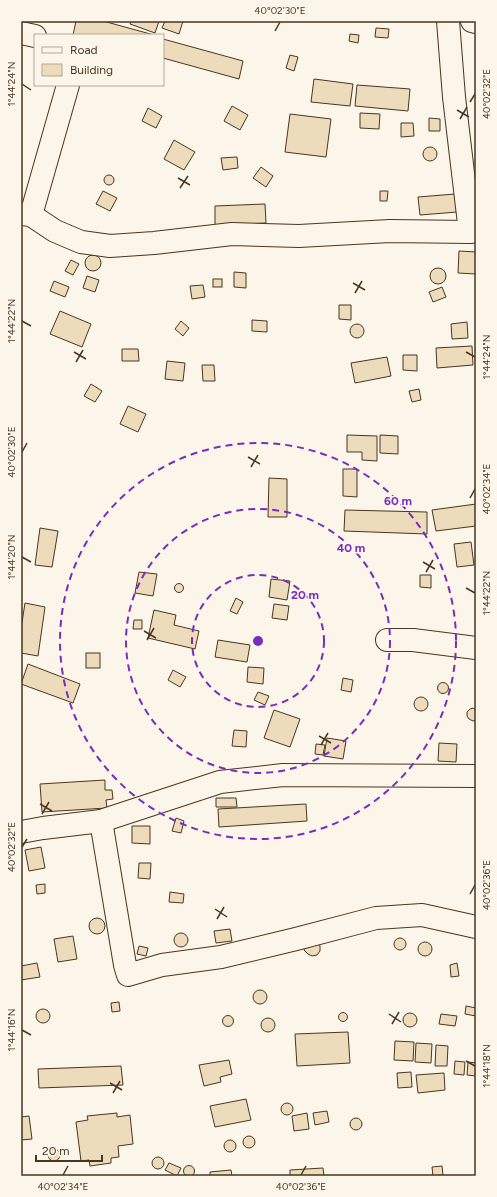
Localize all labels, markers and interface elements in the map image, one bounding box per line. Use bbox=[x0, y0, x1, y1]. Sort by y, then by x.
text: 40°02'30"E bbox=[254, 4, 306, 17]
legend bbox=[34, 34, 164, 86]
text: Road bbox=[70, 43, 98, 57]
text: 1°44'24"N bbox=[5, 62, 18, 106]
text: Building bbox=[70, 63, 113, 77]
text: 40°02'32"E bbox=[480, 69, 493, 119]
text: 1°44'22"N bbox=[5, 299, 18, 343]
text: 1°44'24"N bbox=[480, 335, 493, 379]
text: 40°02'30"E bbox=[5, 426, 18, 478]
text: 40°02'34"E bbox=[480, 463, 493, 515]
text: 60 m bbox=[384, 494, 412, 508]
text: 1°44'20"N bbox=[5, 534, 18, 580]
text: 40 m bbox=[337, 541, 365, 555]
text: 1°44'22"N bbox=[480, 571, 493, 615]
text: 20 m bbox=[291, 588, 319, 602]
centre of rings bbox=[251, 634, 265, 648]
text: 40°02'32"E bbox=[5, 822, 18, 872]
text: 40°02'36"E bbox=[480, 860, 493, 910]
text: 1°44'16"N bbox=[5, 1009, 18, 1051]
text: 1°44'18"N bbox=[480, 1044, 493, 1088]
scale bar bbox=[36, 1137, 102, 1163]
text: 20 m bbox=[42, 1144, 70, 1158]
text: 40°02'34"E bbox=[37, 1180, 89, 1193]
text: 40°02'36"E bbox=[276, 1180, 326, 1193]

